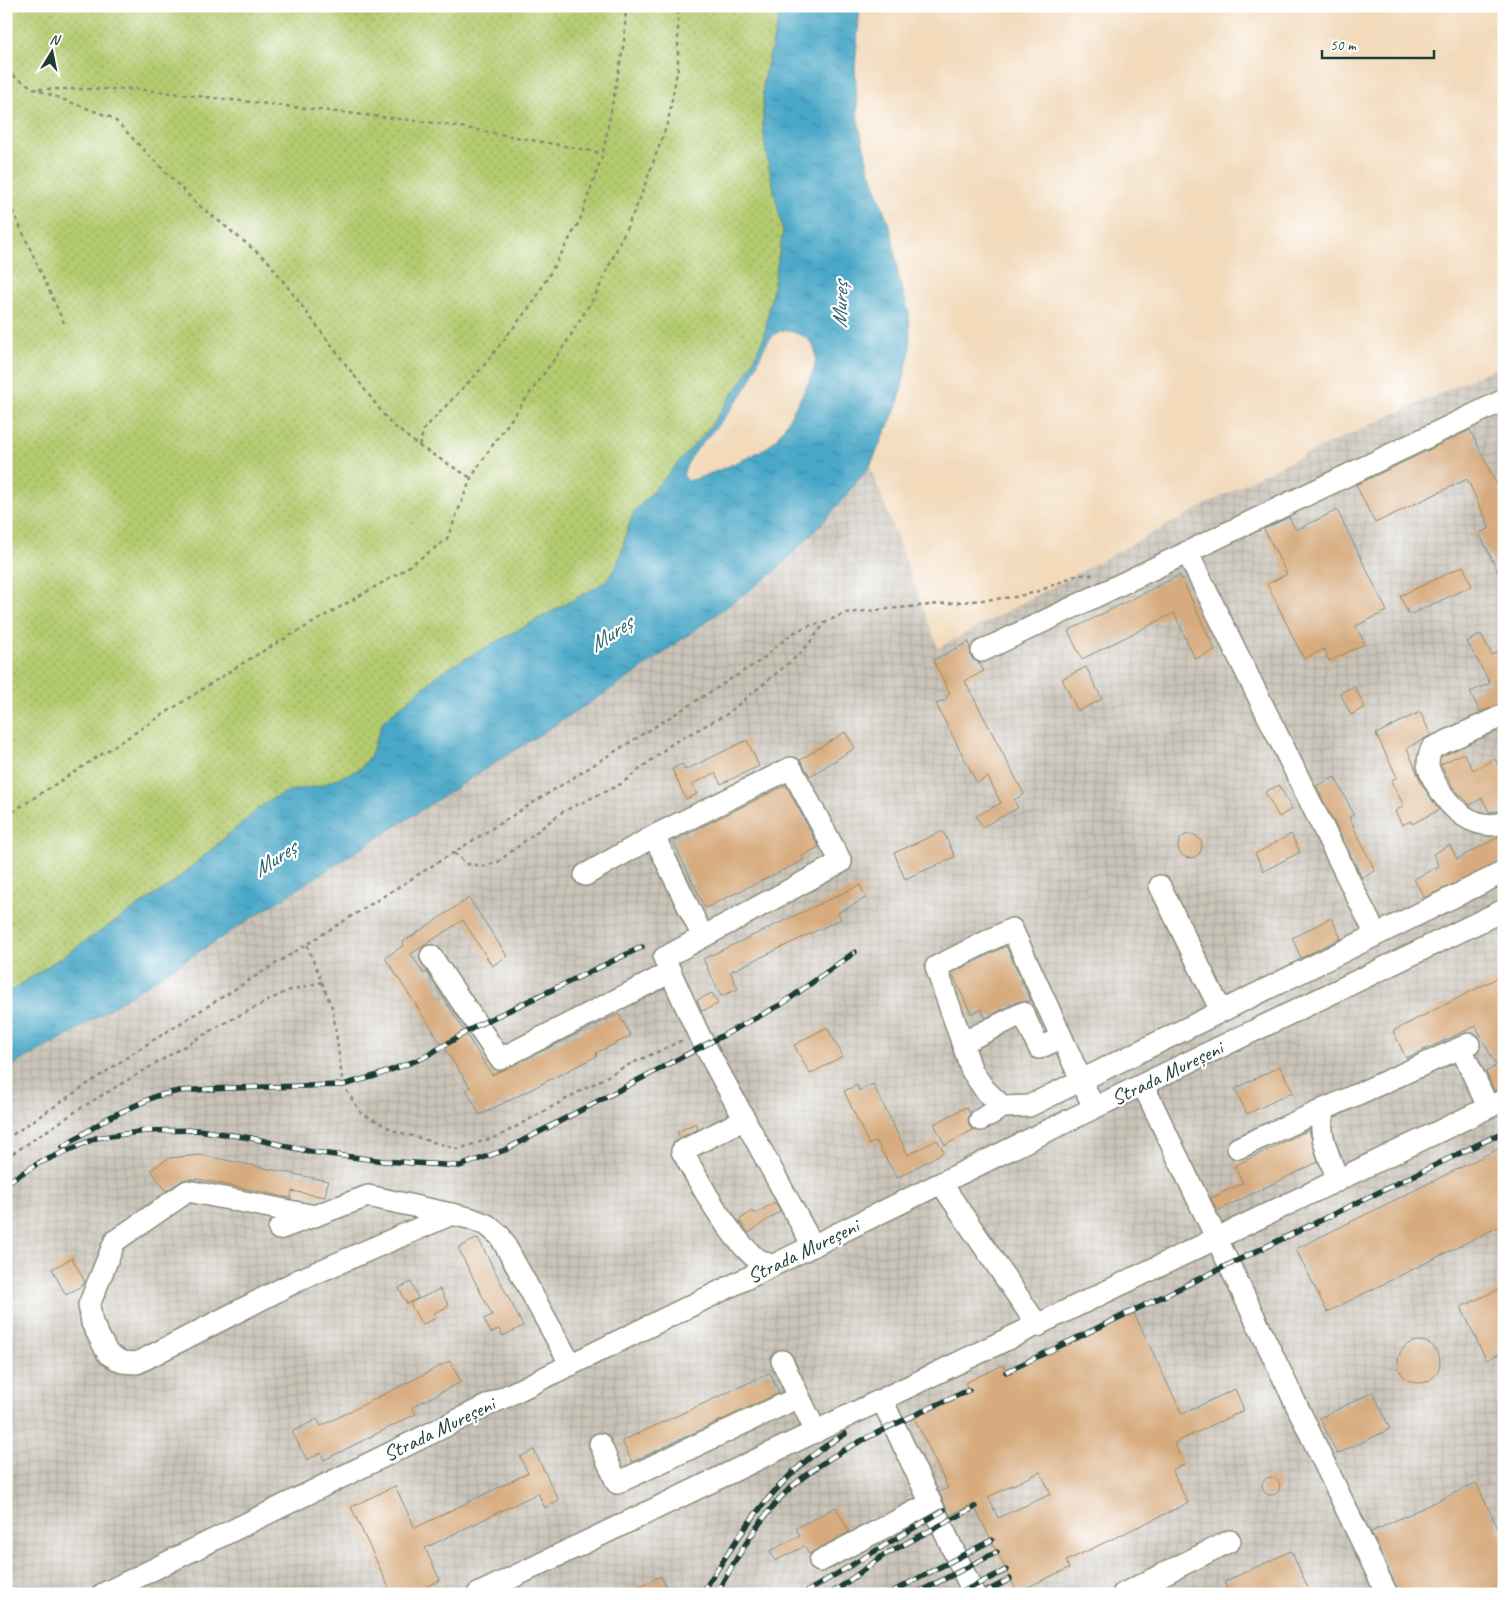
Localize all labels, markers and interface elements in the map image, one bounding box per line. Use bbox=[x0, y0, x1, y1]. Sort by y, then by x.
north arrow bbox=[28, 28, 78, 78]
scale bar bbox=[1322, 28, 1435, 60]
text: N bbox=[48, 31, 62, 49]
text: 50 m bbox=[1330, 36, 1357, 55]
water label: Mureș bbox=[826, 277, 854, 328]
water label: Mureș bbox=[584, 607, 641, 658]
water label: Mureș bbox=[248, 832, 305, 883]
street label: Strada Mureșeni bbox=[1107, 1034, 1230, 1111]
street label: Strada Mureșeni bbox=[743, 1212, 866, 1289]
street label: Strada Mureșeni bbox=[379, 1390, 502, 1467]

